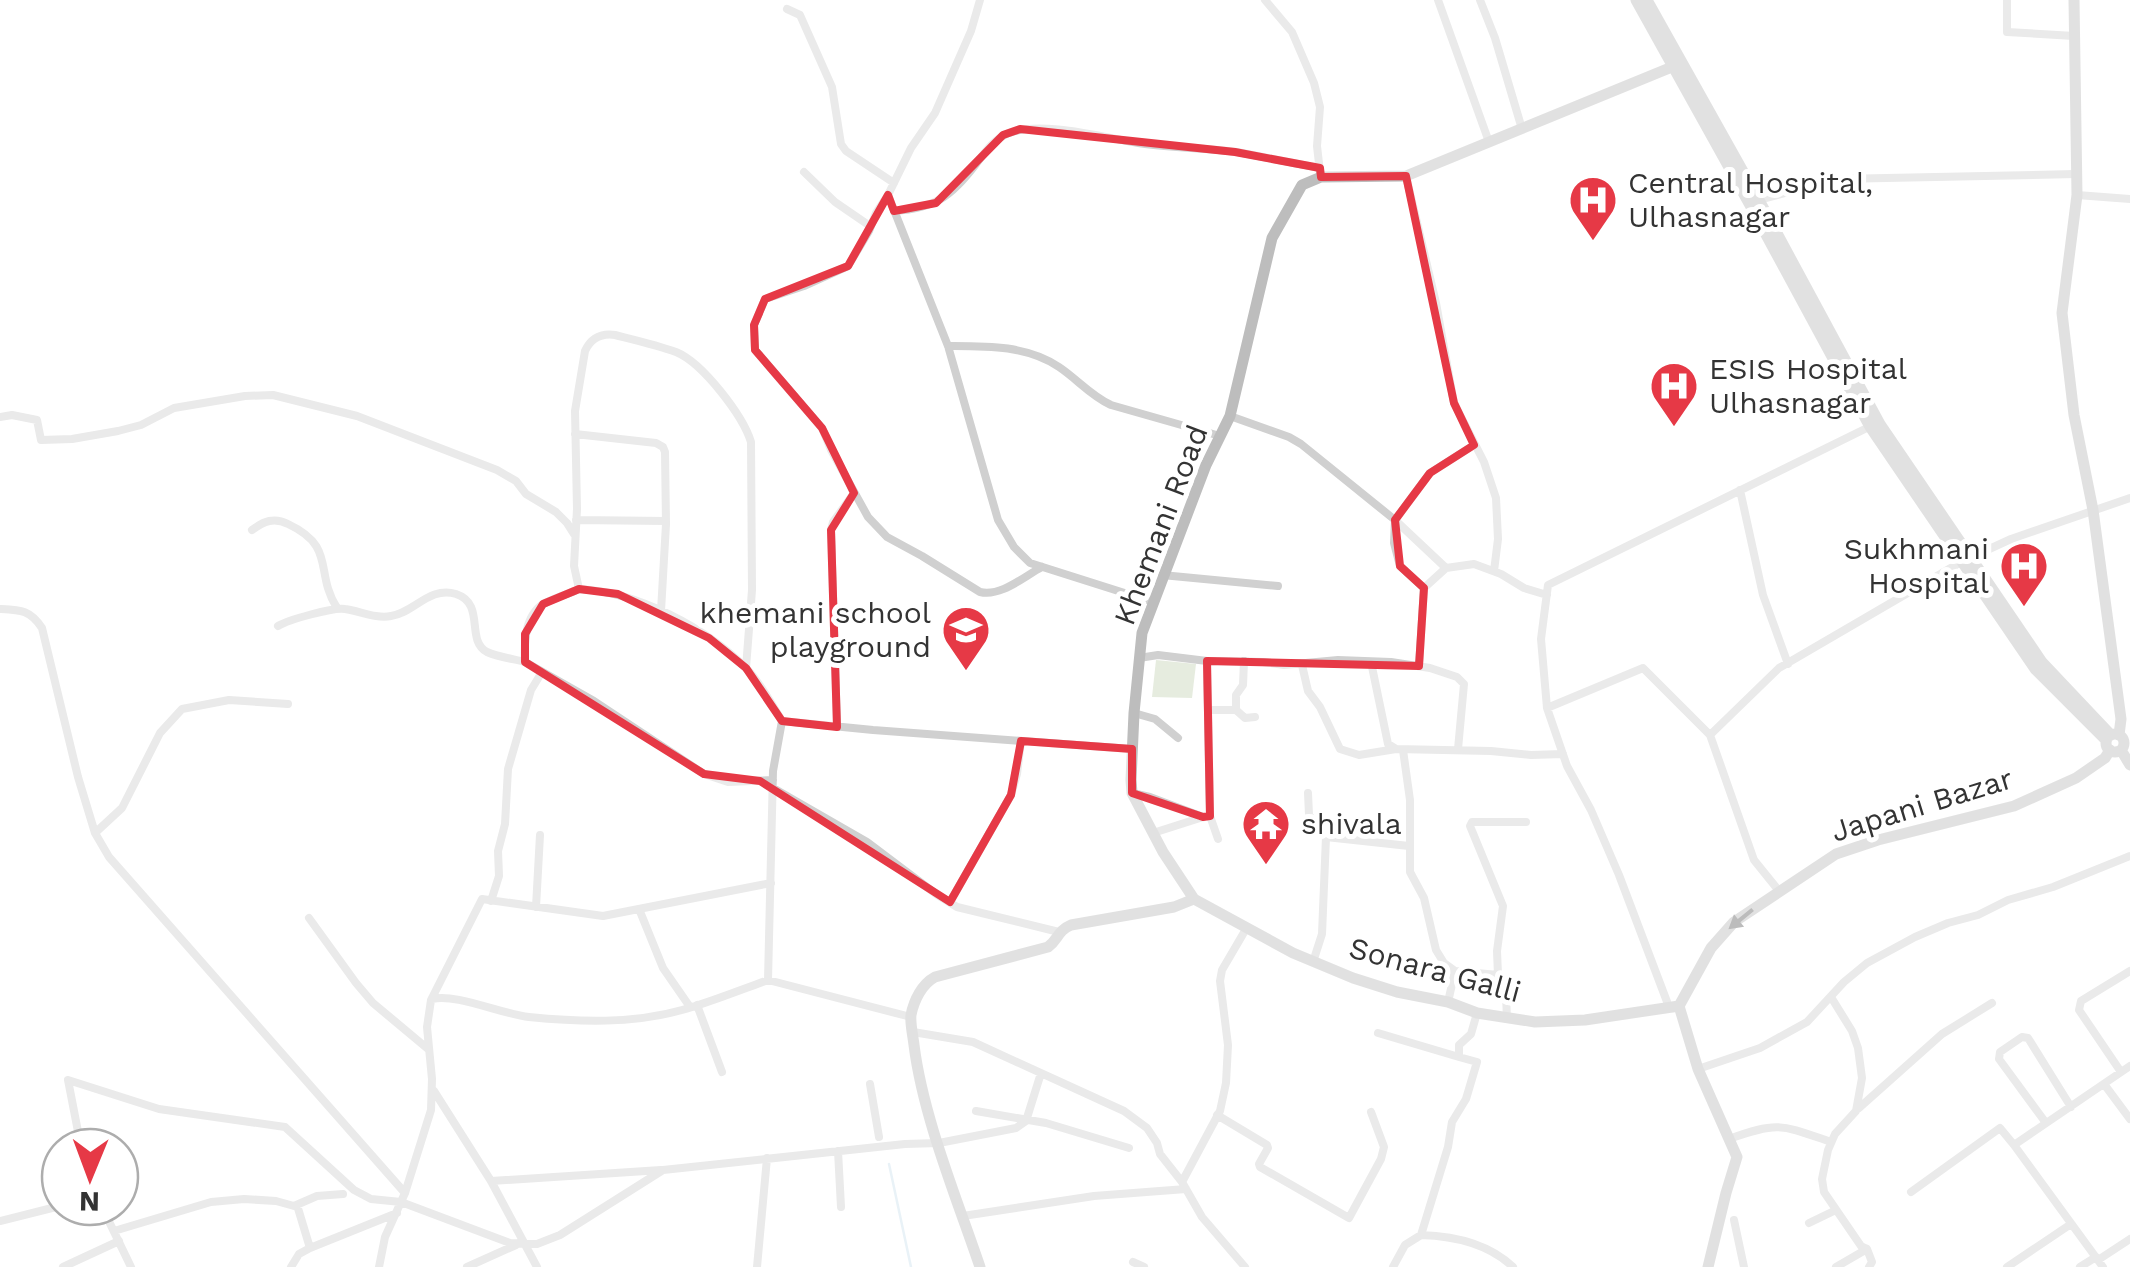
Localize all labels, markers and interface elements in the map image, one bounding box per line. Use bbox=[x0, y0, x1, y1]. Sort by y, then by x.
place label: Central Hospital, Ulhasnagar bbox=[1628, 165, 1873, 234]
hospital icon: Central Hospital, Ulhasnagar bbox=[1567, 174, 1619, 242]
place label: ESIS Hospital Ulhasnagar bbox=[1709, 351, 1907, 420]
hospital icon: ESIS Hospital Ulhasnagar bbox=[1648, 360, 1700, 428]
street label: Khemani Road bbox=[1106, 420, 1215, 630]
place label: Sukhmani Hospital bbox=[1844, 531, 1989, 600]
hospital icon: Sukhmani Hospital bbox=[1998, 540, 2050, 608]
place label: khemani school playground bbox=[699, 595, 931, 664]
school or university icon: khemani school playground bbox=[940, 604, 992, 672]
street label: Japani Bazar bbox=[1827, 760, 2017, 849]
temple icon: shivala bbox=[1240, 798, 1292, 866]
place label: shivala bbox=[1301, 806, 1402, 841]
one-way arrow bbox=[1728, 908, 1754, 929]
street label: Sonara Galli bbox=[1346, 930, 1525, 1009]
north arrow bbox=[40, 1127, 140, 1227]
text: N bbox=[79, 1185, 100, 1218]

